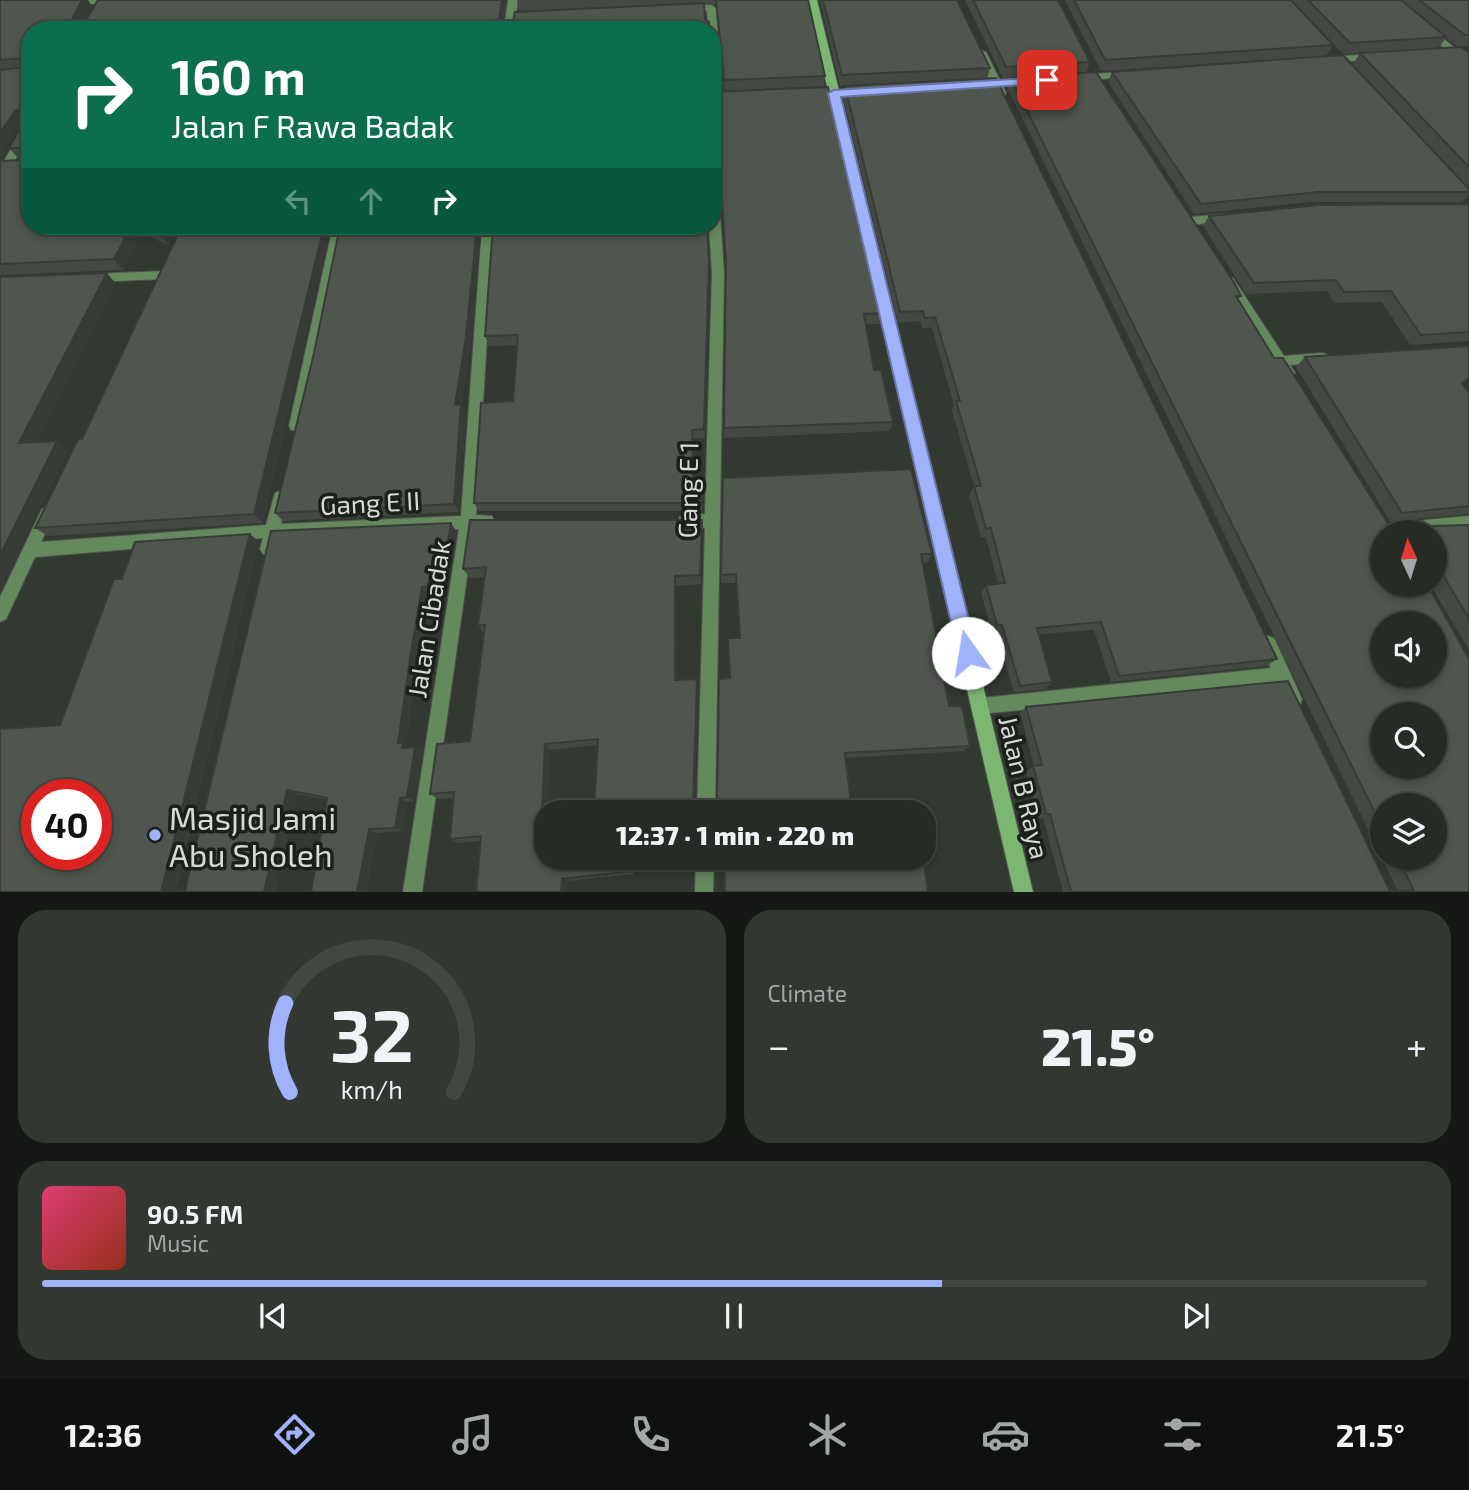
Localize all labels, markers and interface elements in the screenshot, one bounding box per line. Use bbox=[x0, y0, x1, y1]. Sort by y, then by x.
text: 160 m bbox=[171, 46, 306, 105]
icon: right bbox=[56, 49, 147, 140]
pin bbox=[1017, 50, 1077, 110]
icon: arrive bbox=[1028, 61, 1066, 99]
text: Jalan F Rawa Badak bbox=[171, 106, 454, 144]
icon: left bbox=[279, 182, 317, 220]
icon: ahead bbox=[352, 182, 390, 220]
icon: right bbox=[425, 182, 463, 220]
street label: Gang E 1 bbox=[671, 441, 703, 539]
street label: Gang E II bbox=[319, 484, 421, 520]
north arrow bbox=[1370, 520, 1447, 597]
map controls bbox=[1370, 520, 1447, 870]
street label: Jalan Cibadak bbox=[400, 538, 456, 700]
button: sound bbox=[1370, 611, 1447, 688]
position arrow bbox=[931, 616, 1005, 690]
button: search bbox=[1370, 702, 1447, 779]
street label: Jalan B Raya bbox=[993, 712, 1057, 862]
speed limit sign: 40 bbox=[21, 779, 112, 870]
button: layers bbox=[1370, 793, 1447, 870]
place label: Masjid Jami Abu Sholeh bbox=[169, 798, 336, 873]
text: 12:37 · 1 min · 220 m bbox=[616, 819, 854, 850]
marker: Masjid Jami Abu Sholeh bbox=[147, 827, 163, 843]
text: Climate bbox=[768, 979, 847, 1007]
text: 32 bbox=[330, 990, 414, 1078]
text: 21.5° bbox=[1041, 1014, 1155, 1076]
text: − bbox=[768, 1022, 790, 1068]
text: + bbox=[1406, 1022, 1427, 1068]
text: km/h bbox=[341, 1074, 403, 1104]
text: 90.5 FM bbox=[147, 1198, 243, 1229]
text: Music bbox=[147, 1229, 209, 1257]
icon: previous bbox=[254, 1297, 292, 1335]
icon: pause bbox=[715, 1297, 753, 1335]
icon: next bbox=[1177, 1297, 1215, 1335]
icon: directions bbox=[270, 1410, 319, 1459]
icon: music bbox=[448, 1410, 497, 1459]
icon: phone bbox=[626, 1410, 675, 1459]
icon: climate bbox=[803, 1410, 852, 1459]
icon: car bbox=[981, 1410, 1030, 1459]
icon: filters bbox=[1158, 1410, 1207, 1459]
text: 12:36 bbox=[64, 1415, 142, 1453]
text: 21.5° bbox=[1336, 1415, 1405, 1453]

